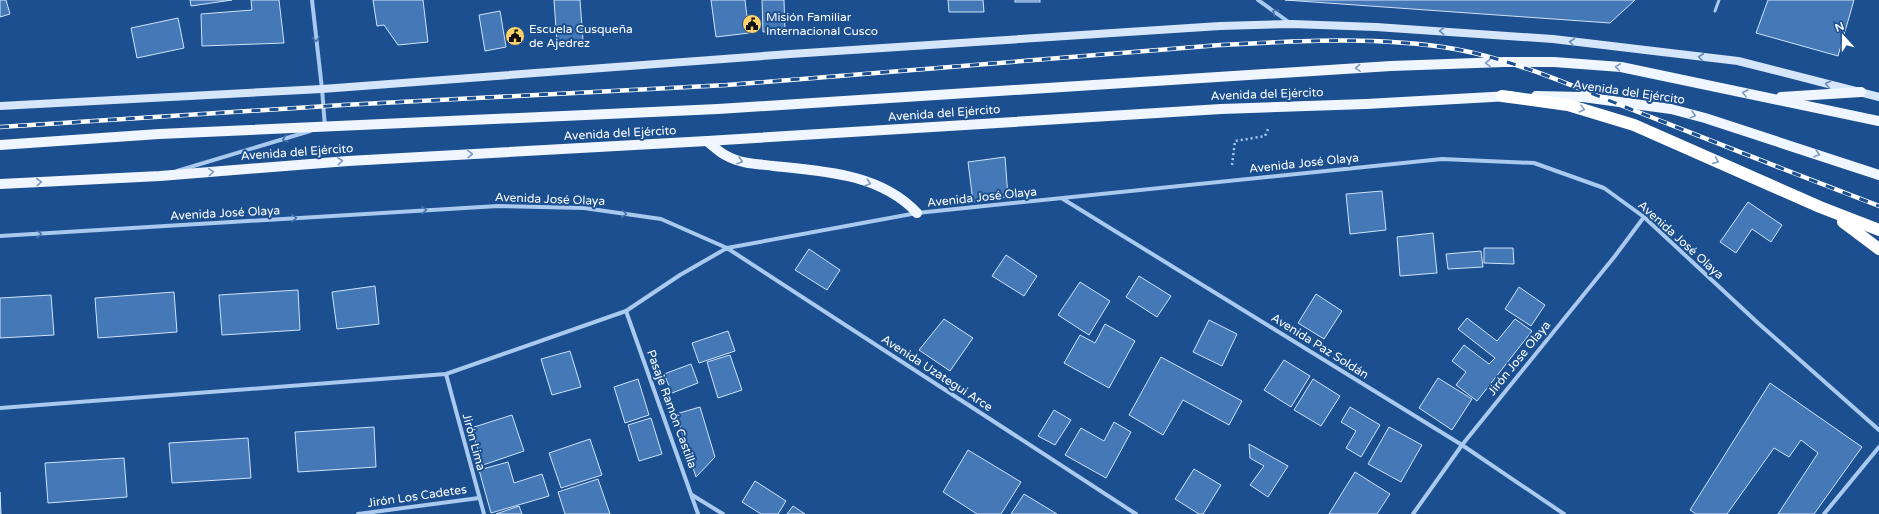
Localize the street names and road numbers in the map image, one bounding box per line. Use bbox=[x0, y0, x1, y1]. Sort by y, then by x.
street label: Avenida del Ejército bbox=[1572, 77, 1686, 107]
street label: Avenida del Ejército bbox=[1210, 85, 1324, 103]
street label: Avenida del Ejército bbox=[887, 102, 1001, 124]
street label: Avenida del Ejército bbox=[563, 123, 677, 143]
street label: Avenida del Ejército bbox=[240, 141, 354, 163]
street label: Avenida José Olaya bbox=[1248, 150, 1360, 176]
street label: Avenida José Olaya bbox=[926, 184, 1038, 210]
street label: Avenida José Olaya bbox=[495, 190, 605, 208]
street label: Avenida José Olaya bbox=[1635, 198, 1727, 282]
street label: Avenida José Olaya bbox=[170, 203, 280, 223]
street label: Avenida Paz Soldán bbox=[1269, 310, 1371, 382]
street label: Jirón Jose Olaya bbox=[1485, 318, 1553, 398]
street label: Avenida Uzategui Arce bbox=[879, 332, 995, 414]
street label: Pasaje Ramón Castilla bbox=[644, 348, 700, 470]
street label: Jirón Lima bbox=[460, 412, 488, 472]
street label: Jirón Los Cadetes bbox=[366, 482, 468, 510]

